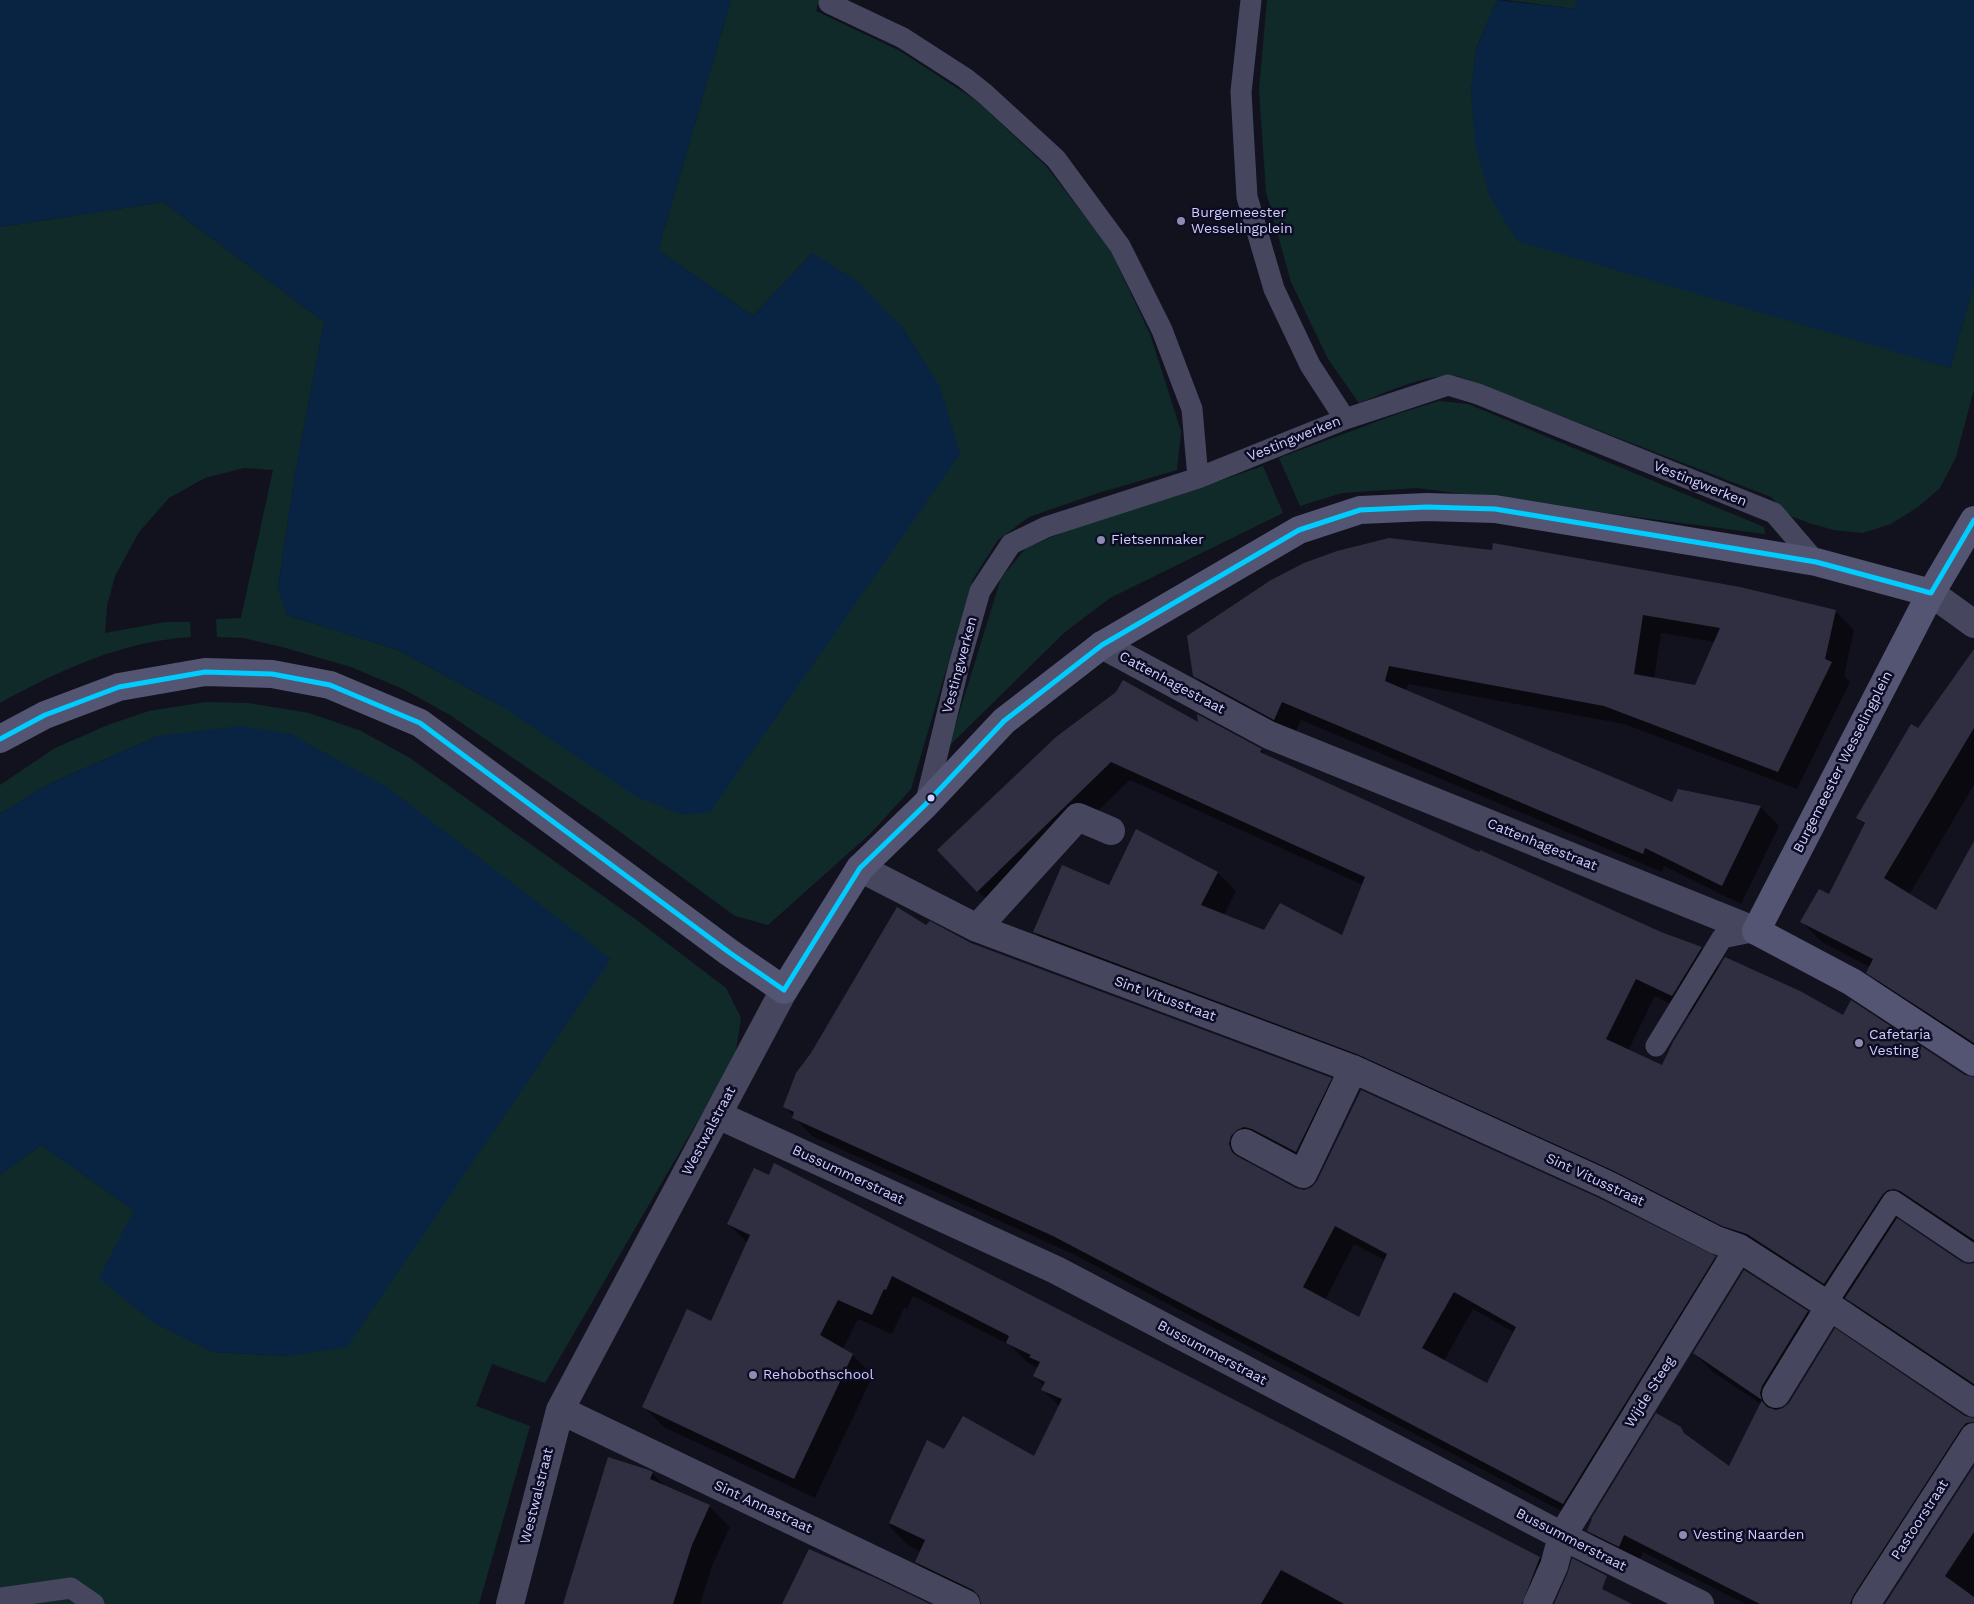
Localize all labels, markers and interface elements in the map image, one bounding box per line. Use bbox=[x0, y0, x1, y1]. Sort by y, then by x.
place label: Burgemeester Wesselingplein bbox=[1191, 205, 1293, 238]
marker: Burgemeester Wesselingplein bbox=[1175, 215, 1187, 227]
street label: Vestingwerken bbox=[1245, 413, 1343, 465]
street label: Vestingwerken bbox=[1651, 458, 1749, 510]
place label: Fietsenmaker bbox=[1111, 532, 1204, 548]
marker: Fietsenmaker bbox=[1095, 534, 1107, 546]
street label: Vestingwerken bbox=[939, 615, 981, 715]
street label: Cattenhagestraat bbox=[1116, 648, 1228, 718]
street label: Burgemeester Wesselingplein bbox=[1790, 668, 1896, 856]
unlabelled marker bbox=[926, 793, 936, 803]
street label: Cattenhagestraat bbox=[1485, 815, 1599, 875]
street label: Sint Vitusstraat bbox=[1112, 973, 1218, 1025]
place label: Cafetaria Vesting bbox=[1869, 1027, 1931, 1060]
marker: Cafetaria Vesting bbox=[1853, 1037, 1865, 1049]
street label: Westwalstraat bbox=[679, 1084, 739, 1178]
street label: Bussummerstraat bbox=[789, 1142, 907, 1208]
street label: Sint Vitusstraat bbox=[1543, 1150, 1647, 1210]
street label: Bussummerstraat bbox=[1154, 1317, 1270, 1389]
street label: Wijde Steeg bbox=[1621, 1353, 1679, 1431]
place label: Rehobothschool bbox=[763, 1367, 874, 1383]
marker: Rehobothschool bbox=[747, 1369, 759, 1381]
street label: Westwalstraat bbox=[517, 1446, 557, 1546]
street label: Sint Annastraat bbox=[711, 1477, 815, 1537]
street label: Pastoorstraat bbox=[1888, 1477, 1952, 1563]
street label: Bussummerstraat bbox=[1513, 1505, 1629, 1575]
place label: Vesting Naarden bbox=[1693, 1527, 1804, 1543]
marker: Vesting Naarden bbox=[1677, 1529, 1689, 1541]

